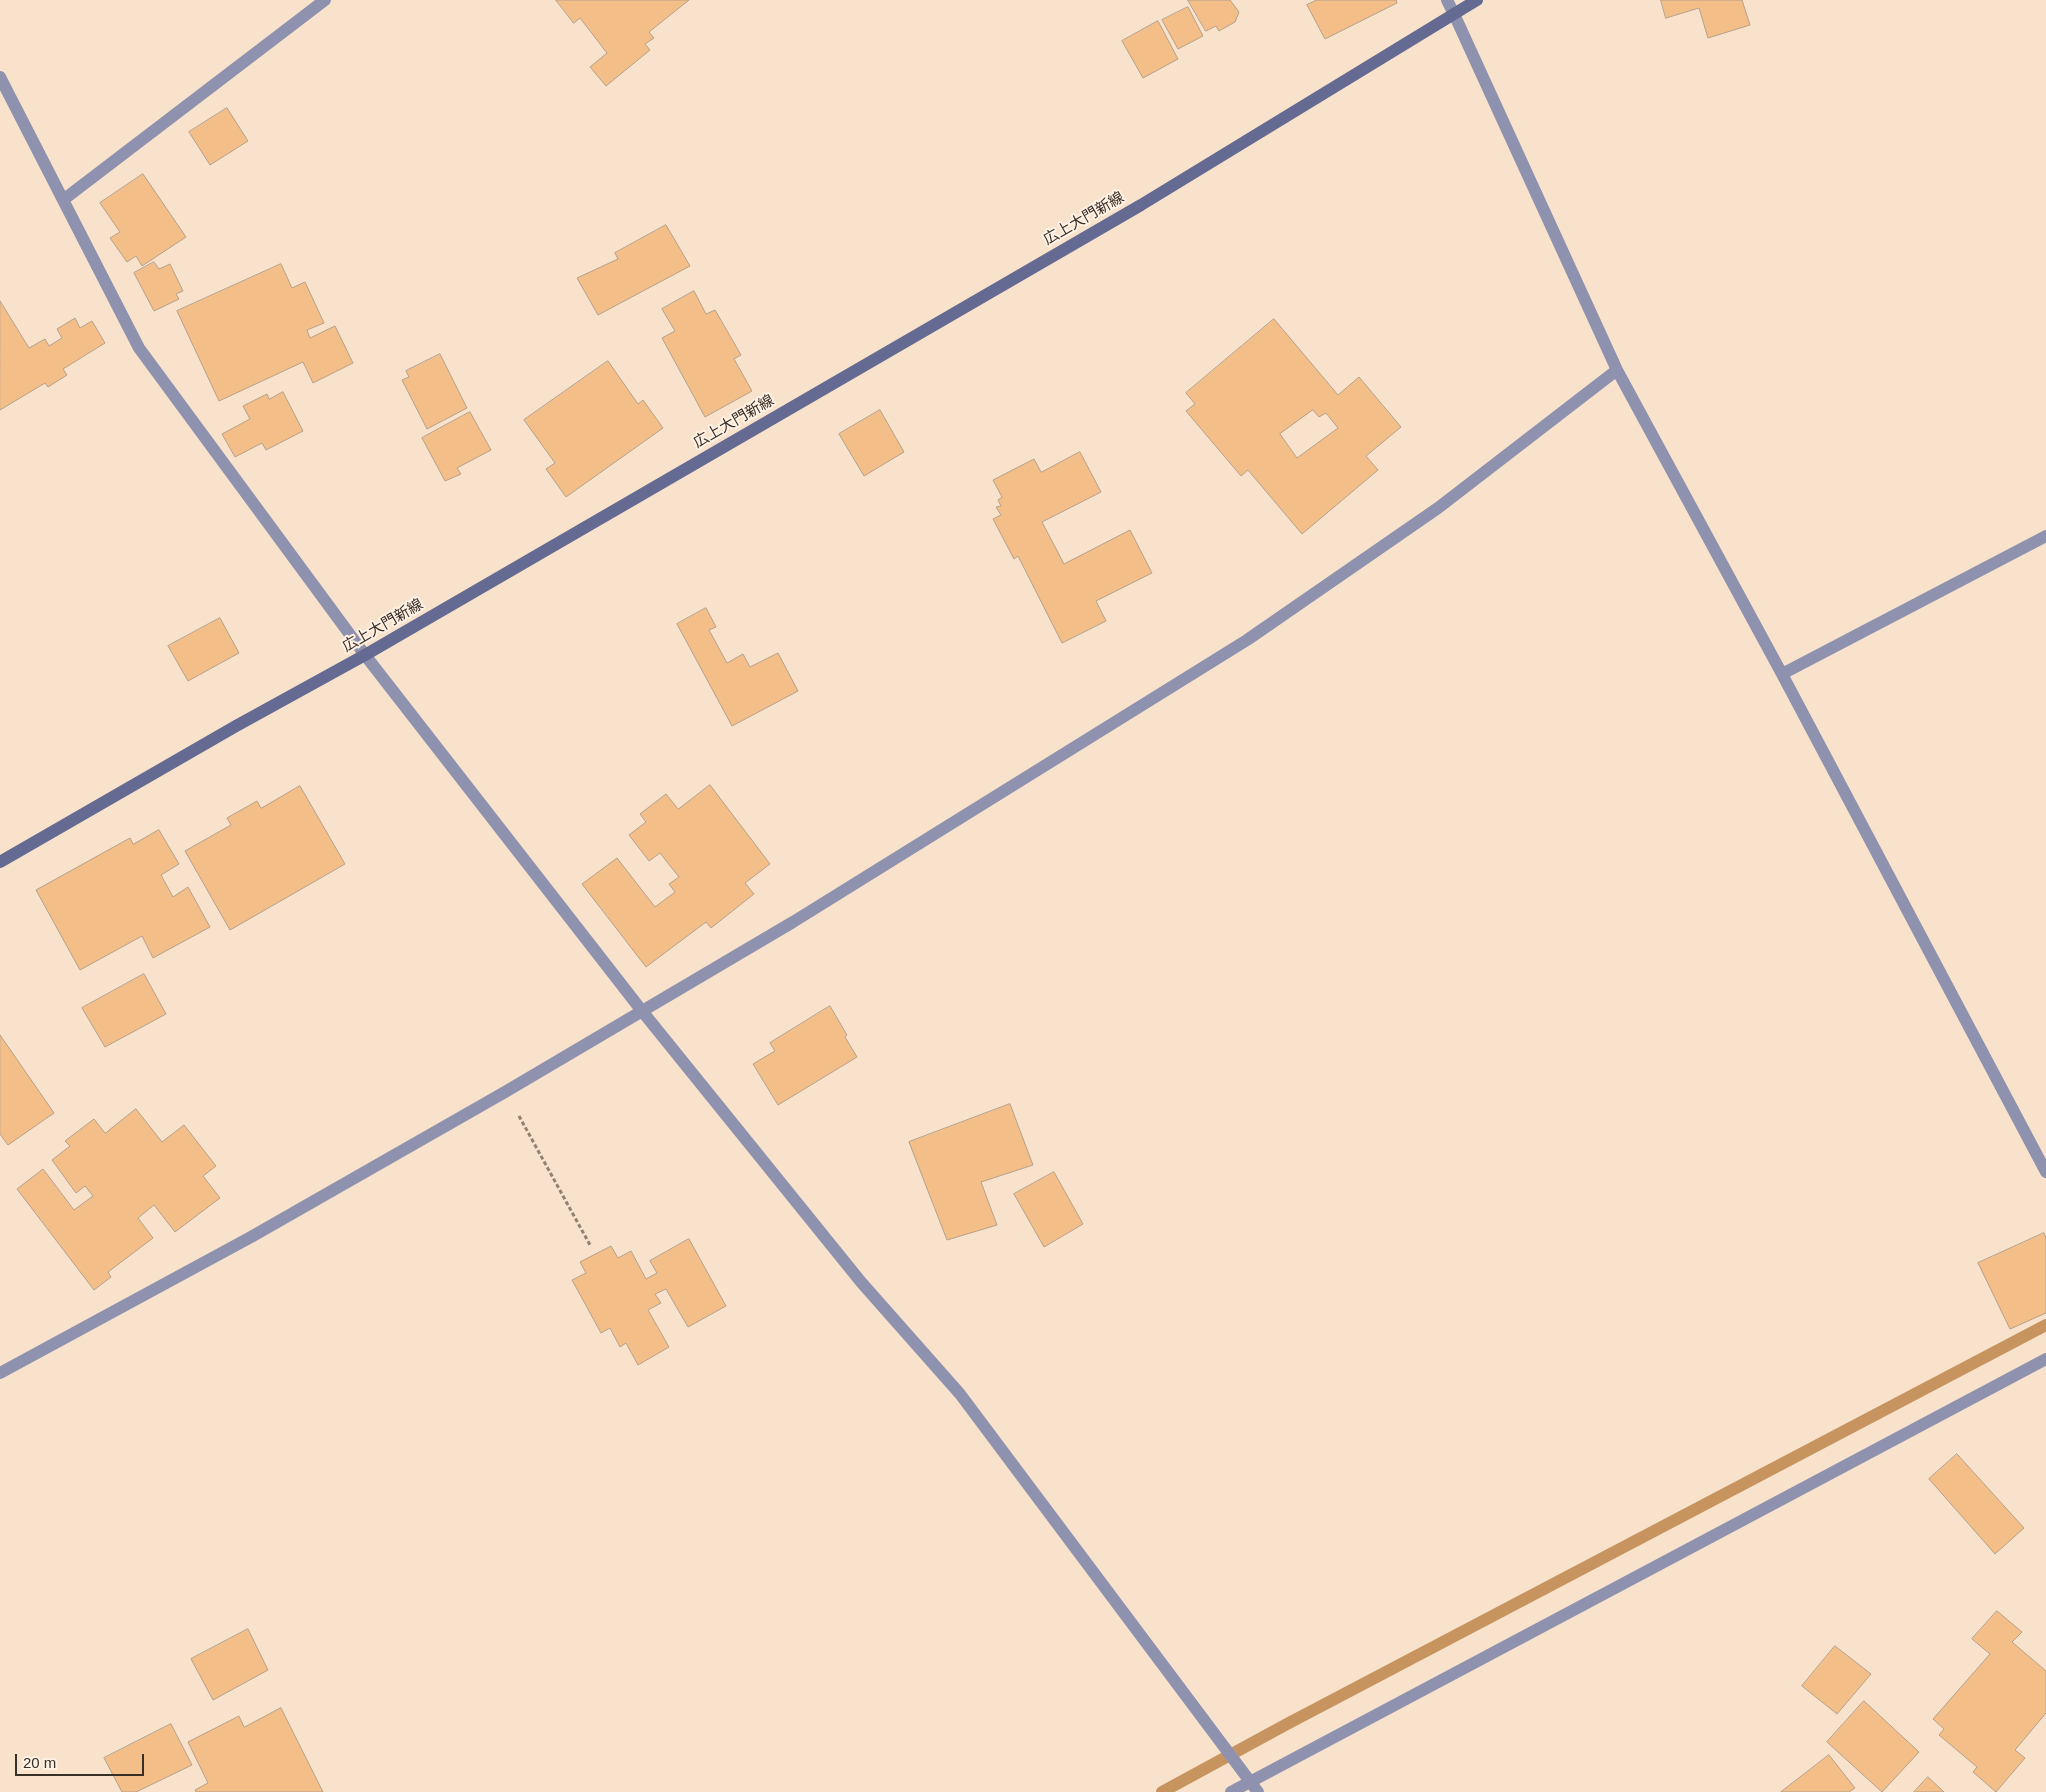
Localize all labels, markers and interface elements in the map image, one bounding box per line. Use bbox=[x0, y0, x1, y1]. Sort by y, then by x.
street label: 広上大門新線 bbox=[1041, 189, 1127, 249]
street label: 広上大門新線 bbox=[691, 392, 777, 452]
street label: 広上大門新線 bbox=[340, 596, 426, 656]
scale bar bbox=[18, 1744, 146, 1776]
text: 20 m bbox=[23, 1754, 56, 1771]

